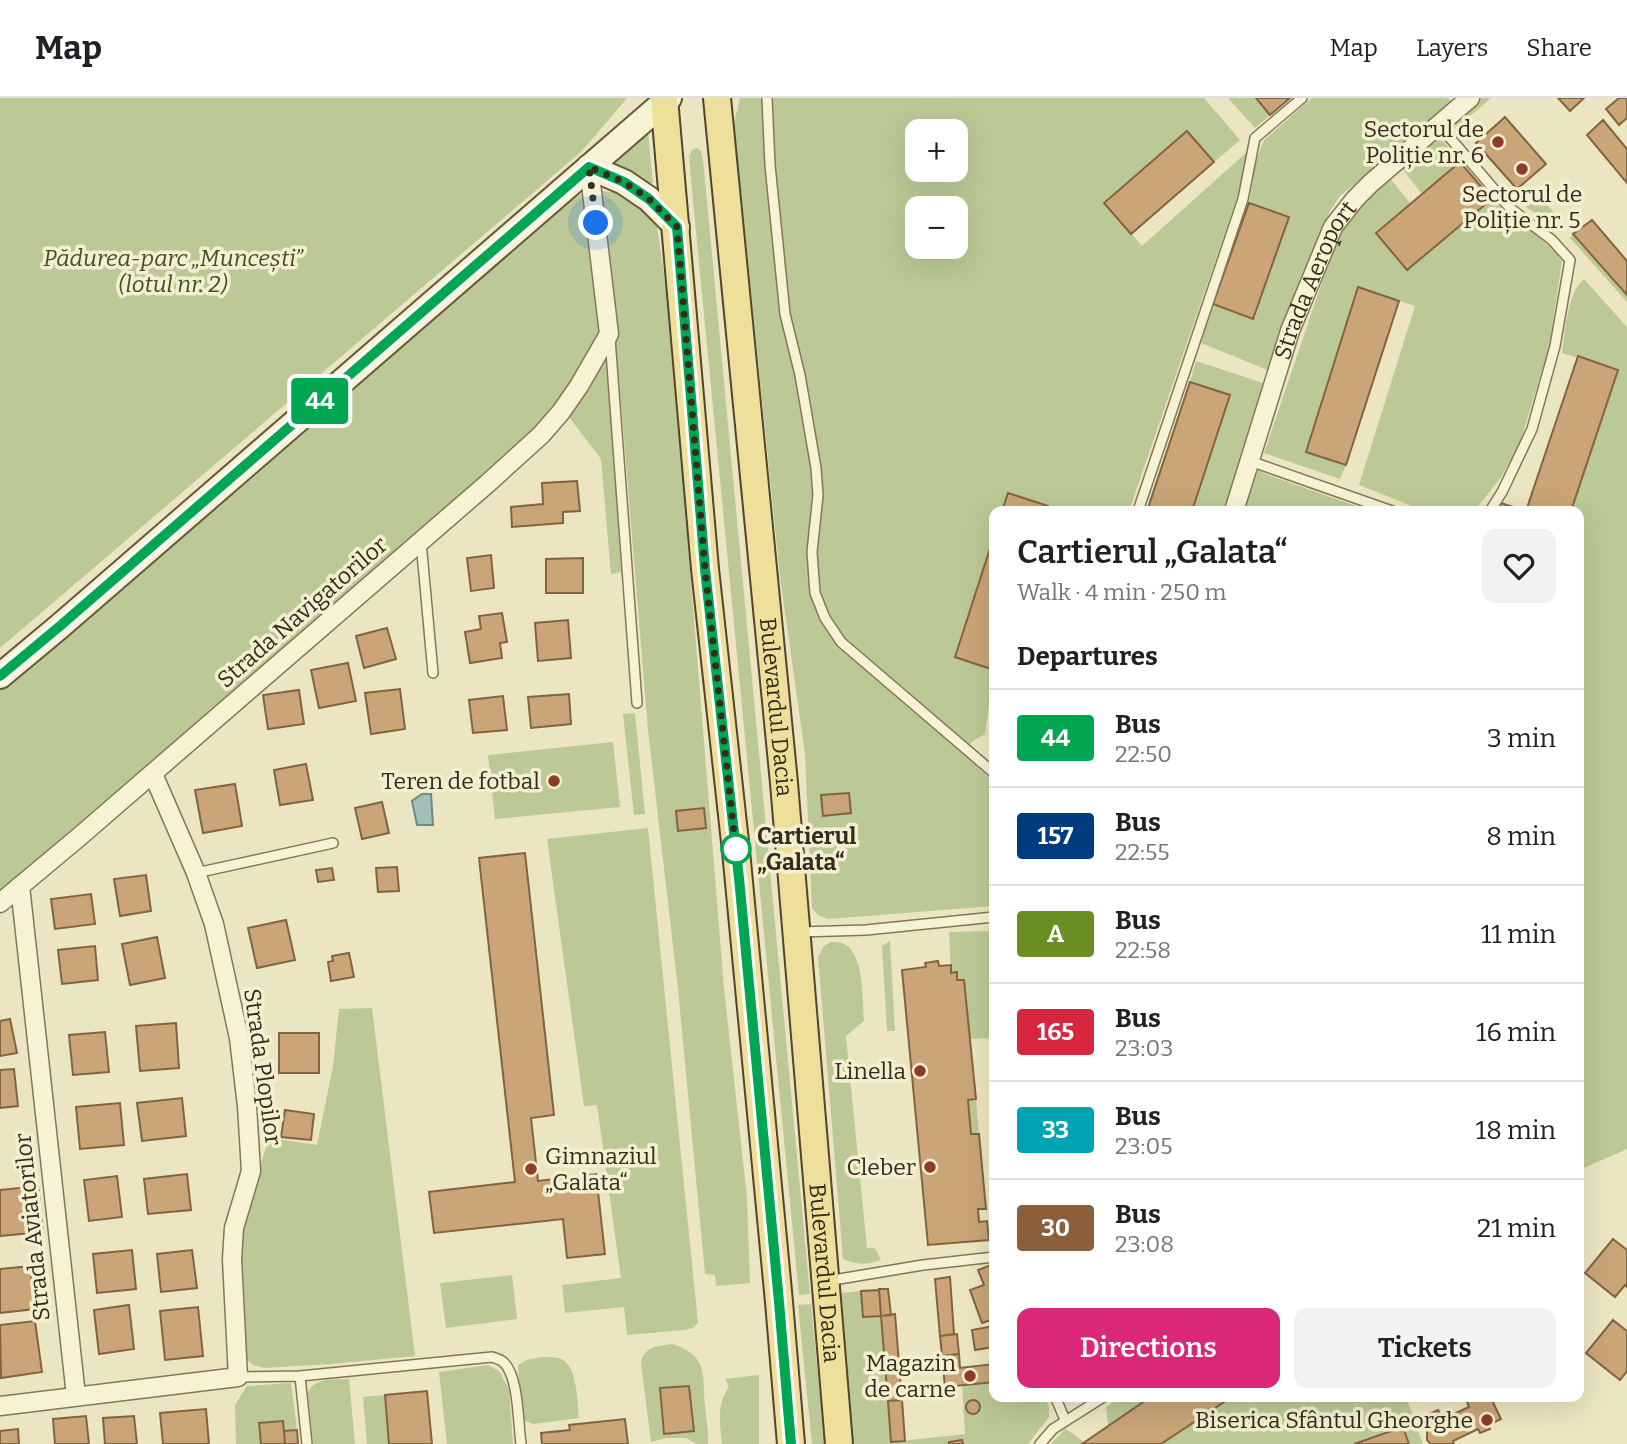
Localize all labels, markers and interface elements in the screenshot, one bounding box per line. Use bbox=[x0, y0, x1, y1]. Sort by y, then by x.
text: Map bbox=[35, 28, 102, 68]
text: Map bbox=[1330, 34, 1378, 62]
text: Layers bbox=[1416, 34, 1488, 62]
text: Share bbox=[1526, 34, 1592, 62]
place label: Sectorul de Poliție nr. 6 bbox=[1363, 115, 1484, 170]
map controls bbox=[905, 119, 968, 259]
button: + bbox=[905, 119, 968, 182]
marker: Sectorul de Poliție nr. 6 bbox=[1490, 134, 1506, 150]
marker: Sectorul de Poliție nr. 5 bbox=[1514, 161, 1530, 177]
place label: Sectorul de Poliție nr. 5 bbox=[1462, 180, 1582, 235]
street label: Strada Aeroport bbox=[1268, 195, 1362, 363]
button: − bbox=[905, 196, 968, 259]
your location bbox=[578, 205, 613, 240]
park label: Pădurea-parc „Muncești” (lotul nr. 2) bbox=[43, 244, 304, 298]
line badge: 44 bbox=[288, 378, 352, 424]
text: 44 bbox=[305, 387, 335, 415]
button: heart bbox=[1482, 529, 1556, 603]
street label: Strada Navigatorilor bbox=[211, 531, 393, 693]
text: Cartierul „Galata“ bbox=[1017, 532, 1288, 572]
text: Walk · 4 min · 250 m bbox=[1017, 578, 1226, 606]
street label: Bulevardul Dacia bbox=[754, 616, 799, 798]
text: Departures bbox=[1017, 641, 1158, 672]
text: Bus bbox=[1115, 709, 1161, 740]
text: 3 min bbox=[1487, 723, 1556, 754]
text: 44 bbox=[1041, 724, 1070, 752]
text: 22:50 bbox=[1115, 740, 1172, 768]
place label: Teren de fotbal bbox=[381, 767, 540, 795]
marker: Teren de fotbal bbox=[546, 773, 562, 789]
text: Bus bbox=[1115, 807, 1161, 838]
text: 8 min bbox=[1486, 821, 1556, 852]
place label: Cartierul „Galata“ bbox=[757, 822, 856, 876]
text: 157 bbox=[1038, 822, 1073, 850]
marker: Cartierul „Galata“ bbox=[721, 834, 751, 864]
text: 22:55 bbox=[1115, 838, 1169, 866]
text: Bus bbox=[1115, 905, 1161, 936]
text: 11 min bbox=[1481, 919, 1556, 950]
text: A bbox=[1047, 920, 1064, 948]
text: 22:58 bbox=[1115, 936, 1171, 964]
street label: Strada Plopilor bbox=[238, 987, 288, 1147]
text: Bus bbox=[1115, 1003, 1161, 1034]
text: 16 min bbox=[1476, 1017, 1556, 1048]
text: 165 bbox=[1037, 1018, 1074, 1046]
text: 23:03 bbox=[1115, 1034, 1173, 1062]
place label: Linella bbox=[834, 1057, 906, 1085]
marker: Linella bbox=[912, 1063, 928, 1079]
text: Bus bbox=[1115, 1101, 1161, 1132]
text: 18 min bbox=[1476, 1115, 1556, 1146]
text: 33 bbox=[1042, 1116, 1069, 1144]
street label: Strada Aviatorilor bbox=[8, 1132, 56, 1322]
text: 23:05 bbox=[1115, 1132, 1173, 1160]
place label: Gimnaziul „Galata“ bbox=[545, 1142, 657, 1196]
place label: Cleber bbox=[847, 1153, 916, 1181]
marker: Cleber bbox=[922, 1159, 938, 1175]
marker: Gimnaziul „Galata“ bbox=[523, 1161, 539, 1177]
street label: Bulevardul Dacia bbox=[803, 1182, 846, 1364]
text: Bus bbox=[1115, 1199, 1161, 1230]
text: 21 min bbox=[1477, 1213, 1556, 1244]
text: 30 bbox=[1041, 1214, 1070, 1242]
text: 23:08 bbox=[1115, 1230, 1174, 1258]
button: Directions bbox=[1017, 1308, 1280, 1388]
button: Tickets bbox=[1294, 1308, 1556, 1388]
place label: Magazin de carne bbox=[864, 1349, 956, 1403]
marker: Magazin de carne bbox=[962, 1368, 978, 1384]
place label: Biserica Sfântul Gheorghe bbox=[1195, 1406, 1473, 1434]
marker: Biserica Sfântul Gheorghe bbox=[1479, 1412, 1495, 1428]

